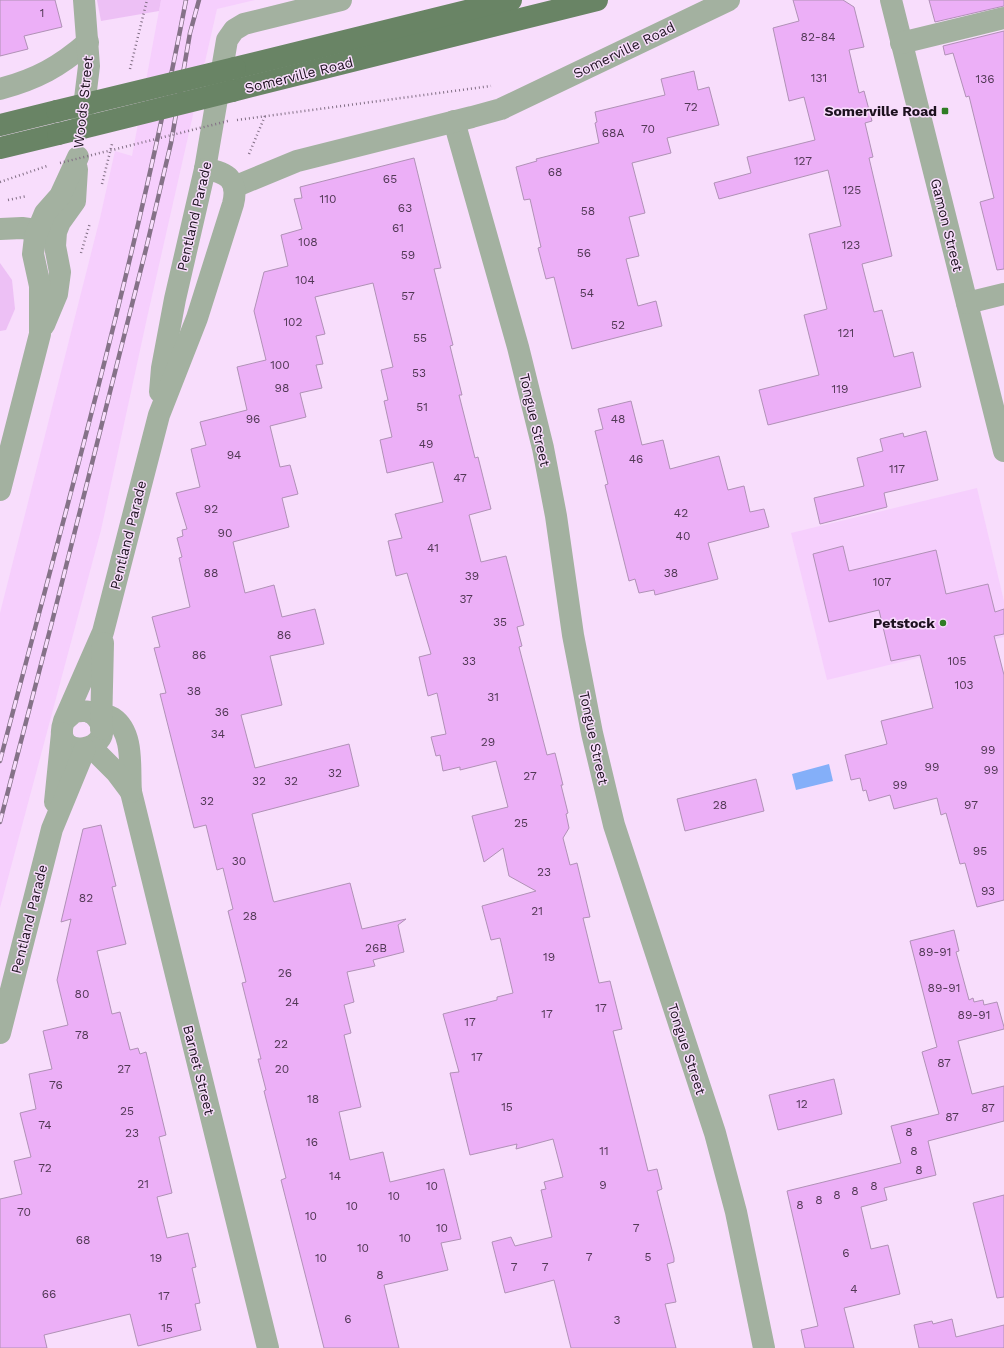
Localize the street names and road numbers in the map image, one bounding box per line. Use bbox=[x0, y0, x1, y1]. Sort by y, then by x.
street label: Somerville Road bbox=[571, 18, 677, 82]
street label: Somerville Road bbox=[243, 54, 355, 96]
street label: Woods Street bbox=[70, 55, 96, 149]
street label: Pentland Parade bbox=[174, 160, 214, 272]
street label: Gamon Street bbox=[928, 177, 966, 273]
street label: Tongue Street bbox=[517, 372, 554, 468]
street label: Pentland Parade bbox=[107, 479, 149, 591]
street label: Tongue Street bbox=[576, 690, 612, 786]
street label: Pentland Parade bbox=[8, 863, 50, 975]
street label: Tongue Street bbox=[665, 1001, 709, 1097]
street label: Barnet Street bbox=[180, 1023, 218, 1117]

